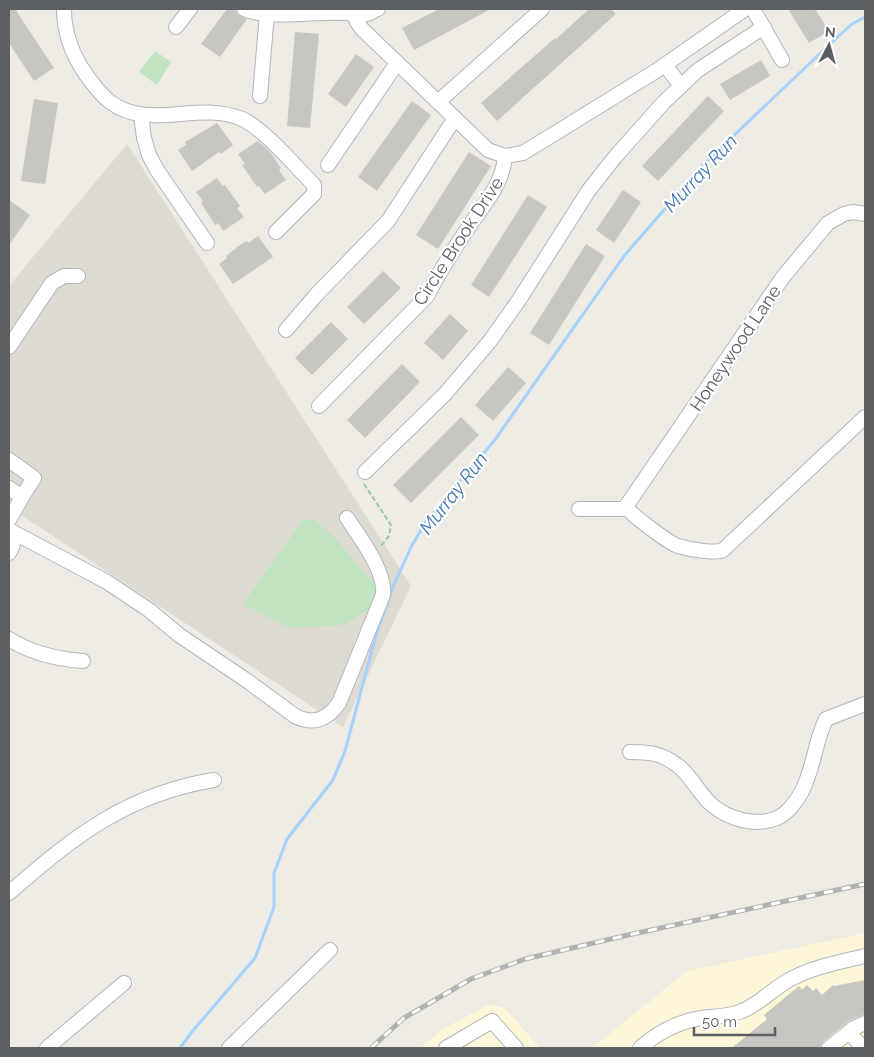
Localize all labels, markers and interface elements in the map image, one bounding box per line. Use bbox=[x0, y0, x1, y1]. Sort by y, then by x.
north arrow bbox=[804, 20, 854, 70]
text: N bbox=[824, 24, 837, 41]
water label: Murray Run bbox=[659, 130, 741, 216]
street label: Circle Brook Drive bbox=[409, 173, 508, 309]
street label: Honeywood Lane bbox=[685, 281, 785, 415]
water label: Murray Run bbox=[414, 448, 492, 538]
scale bar bbox=[694, 1004, 775, 1036]
text: 50 m bbox=[702, 1013, 737, 1031]

